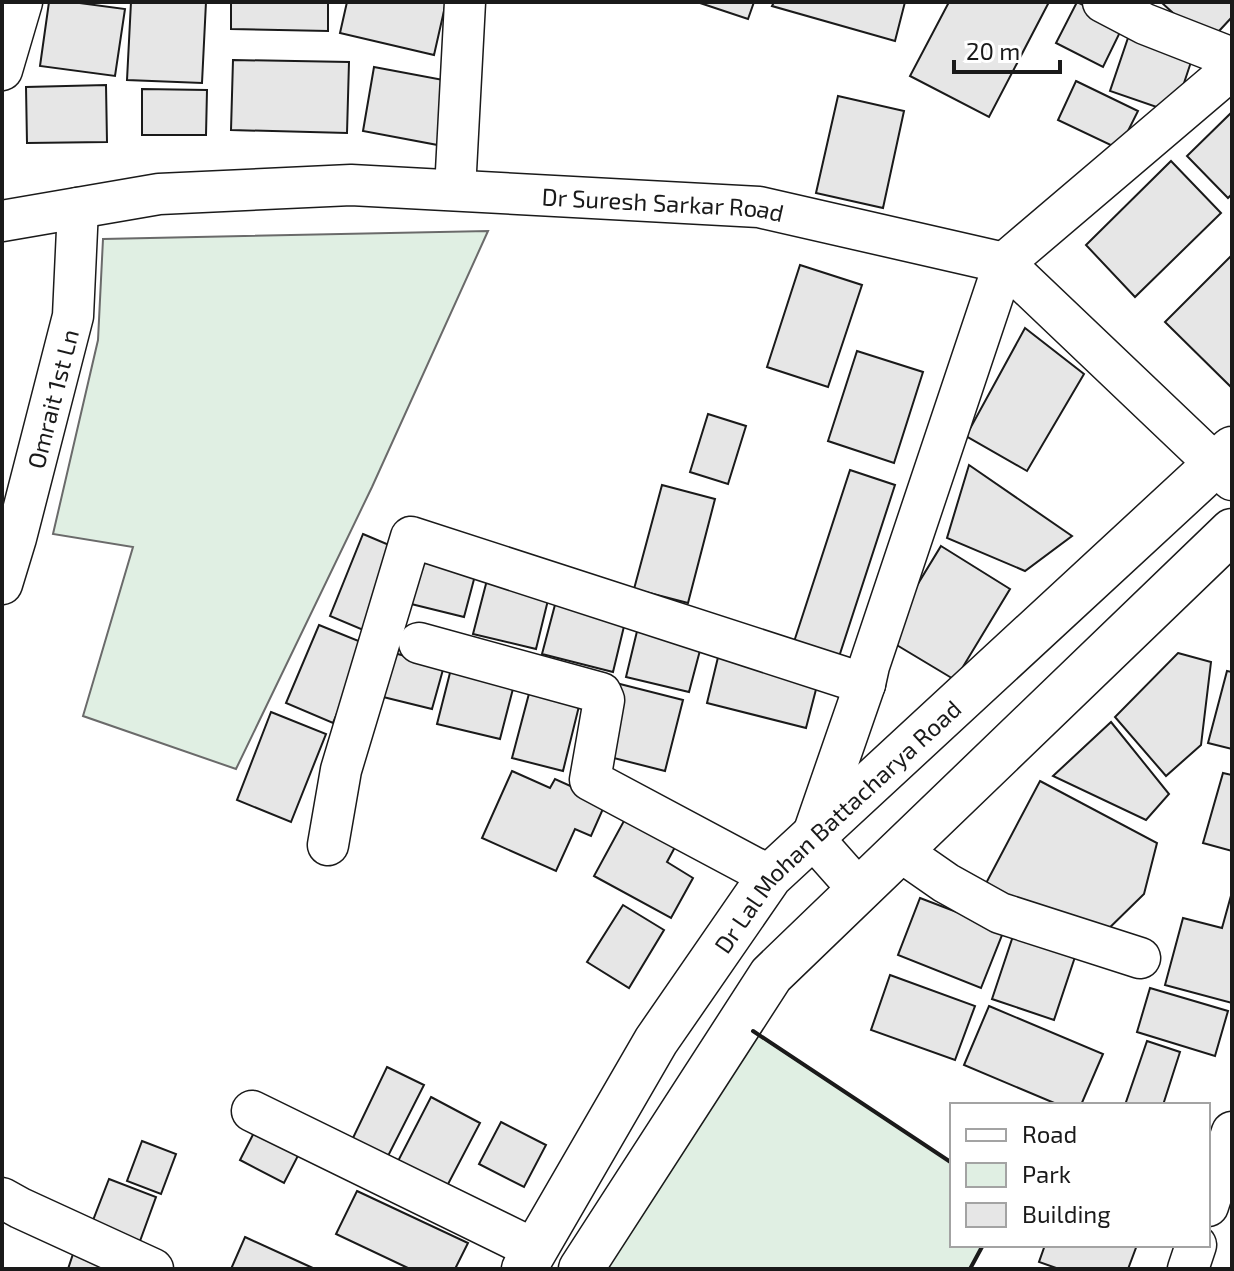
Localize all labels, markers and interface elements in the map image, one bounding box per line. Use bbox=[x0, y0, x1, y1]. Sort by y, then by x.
scale bar bbox=[954, 24, 1060, 74]
text: 20 m bbox=[966, 36, 1020, 65]
street label: Dr Suresh Sarkar Road bbox=[541, 181, 787, 227]
street label: Omrait 1st Ln bbox=[20, 326, 84, 471]
street label: Dr Lal Mohan Battacharya Road bbox=[707, 693, 966, 958]
legend bbox=[950, 1103, 1210, 1247]
text: Road bbox=[1022, 1119, 1077, 1148]
text: Park bbox=[1022, 1159, 1071, 1188]
text: Building bbox=[1022, 1199, 1111, 1228]

